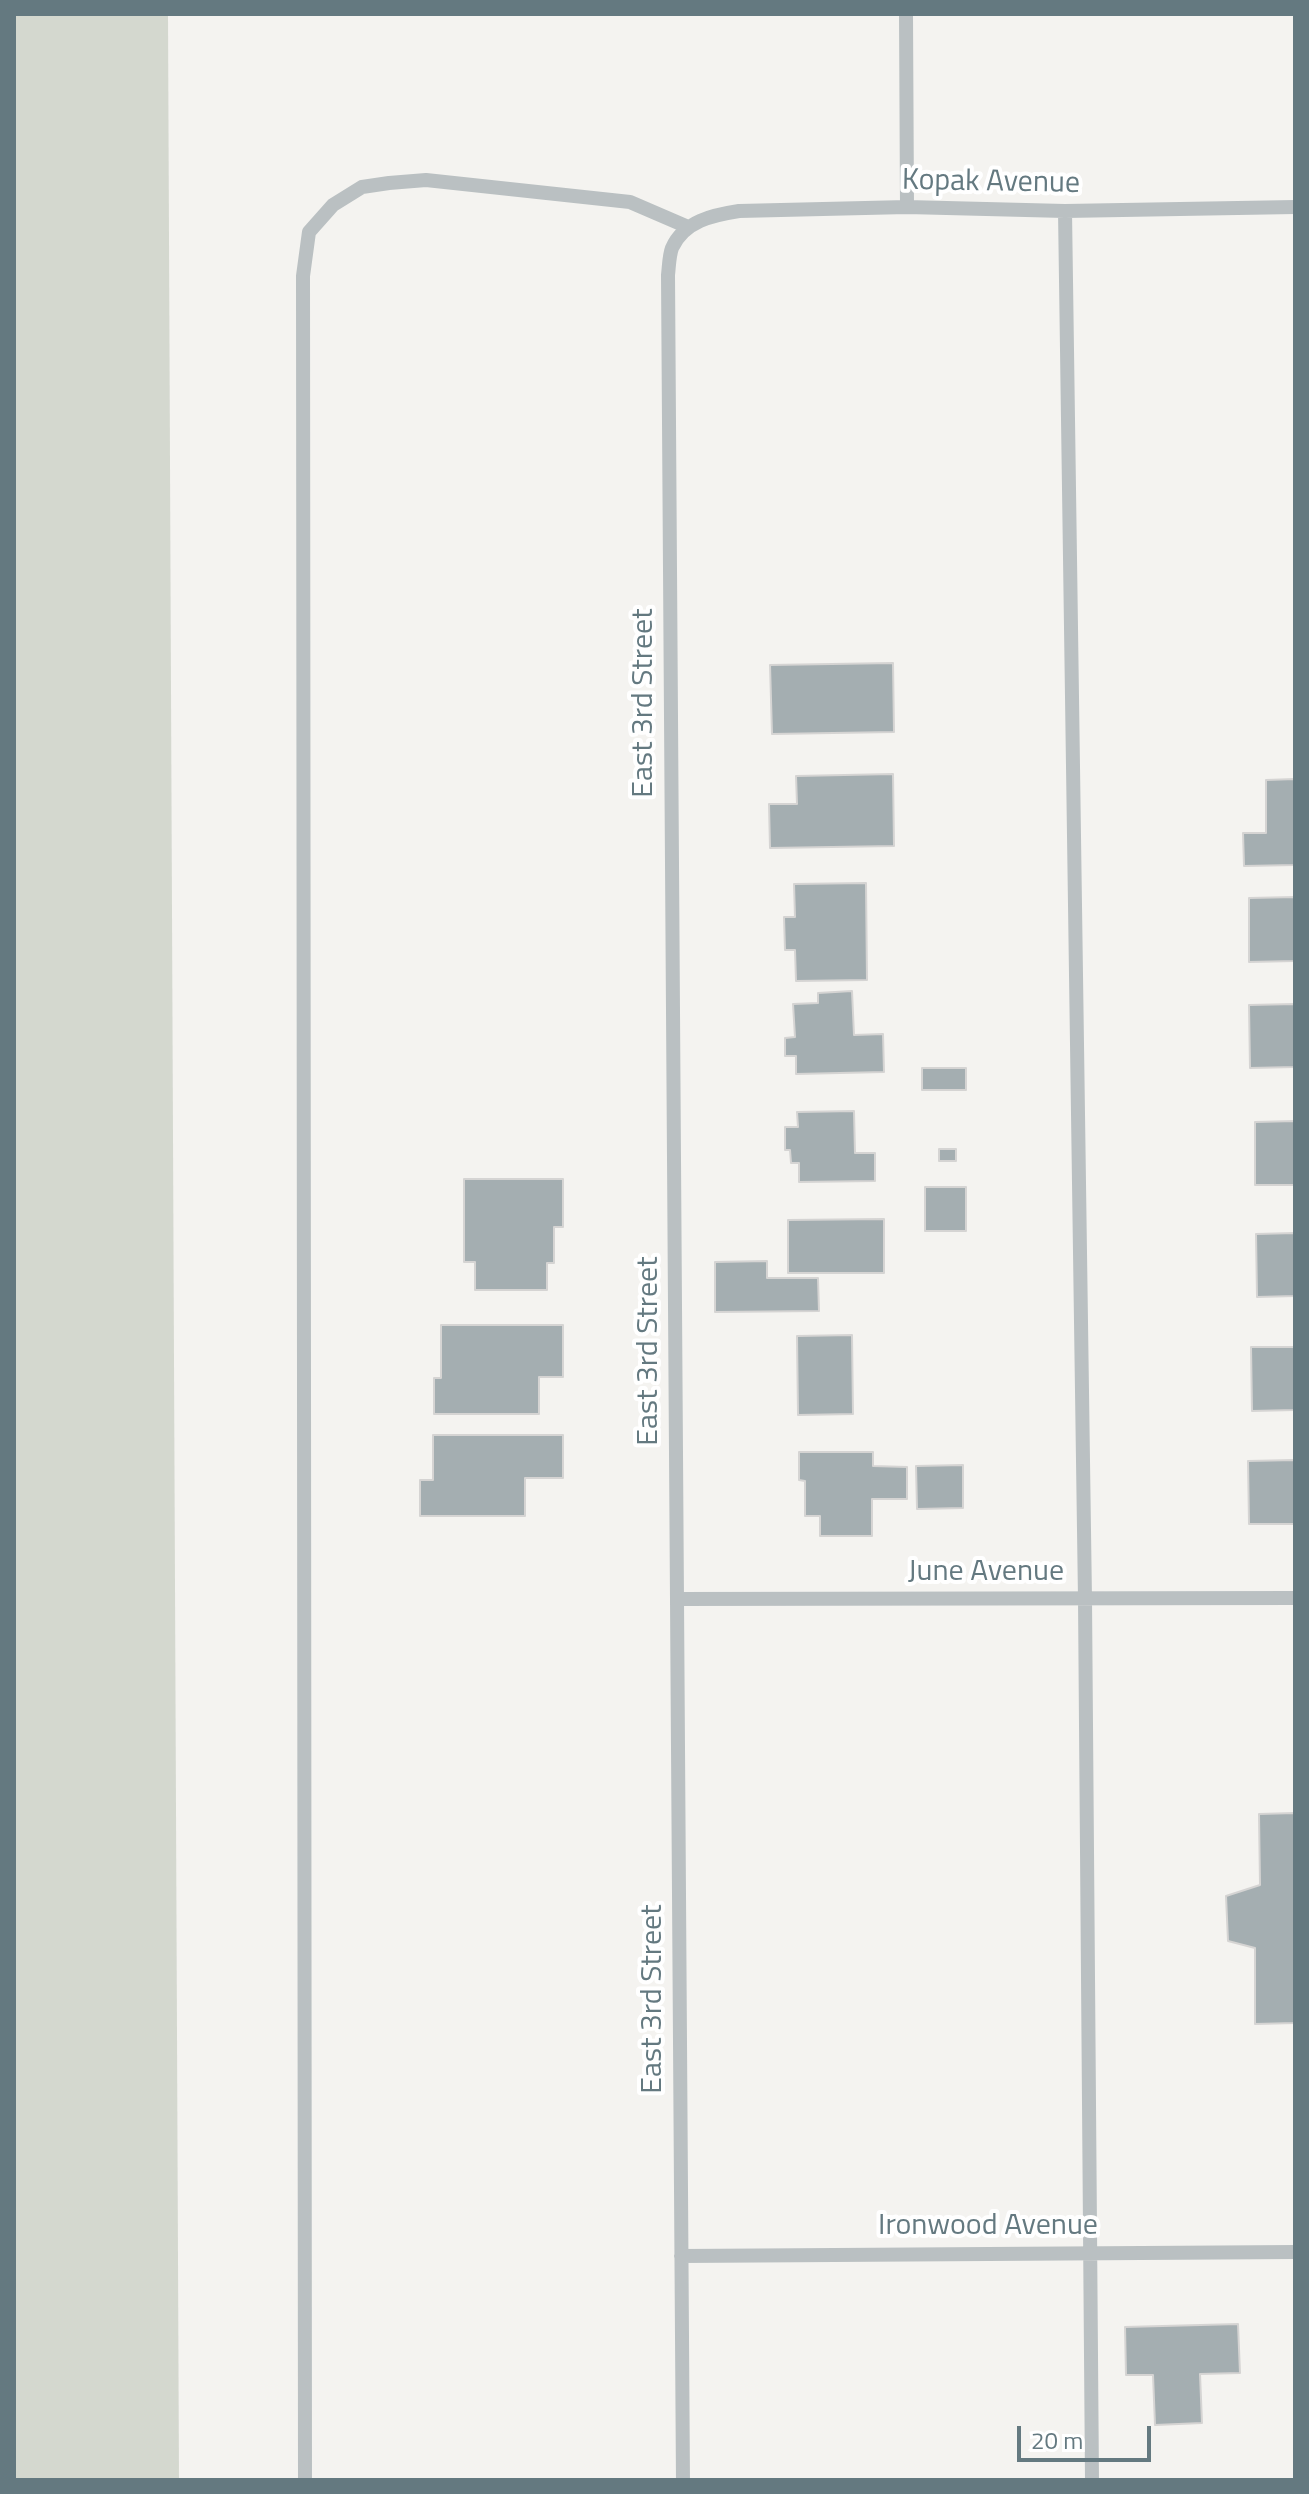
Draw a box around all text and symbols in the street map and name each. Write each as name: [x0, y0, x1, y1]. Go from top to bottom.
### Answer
street label: Kopak Avenue: [902, 163, 1080, 203]
street label: East 3rd Street: [627, 608, 663, 798]
street label: East 3rd Street: [632, 1256, 668, 1446]
street label: June Avenue: [908, 1555, 1064, 1591]
street label: East 3rd Street: [636, 1904, 672, 2094]
street label: Ironwood Avenue: [878, 2209, 1098, 2245]
scale bar: [1021, 2410, 1155, 2460]
text: 20 m: [1031, 2422, 1083, 2458]

